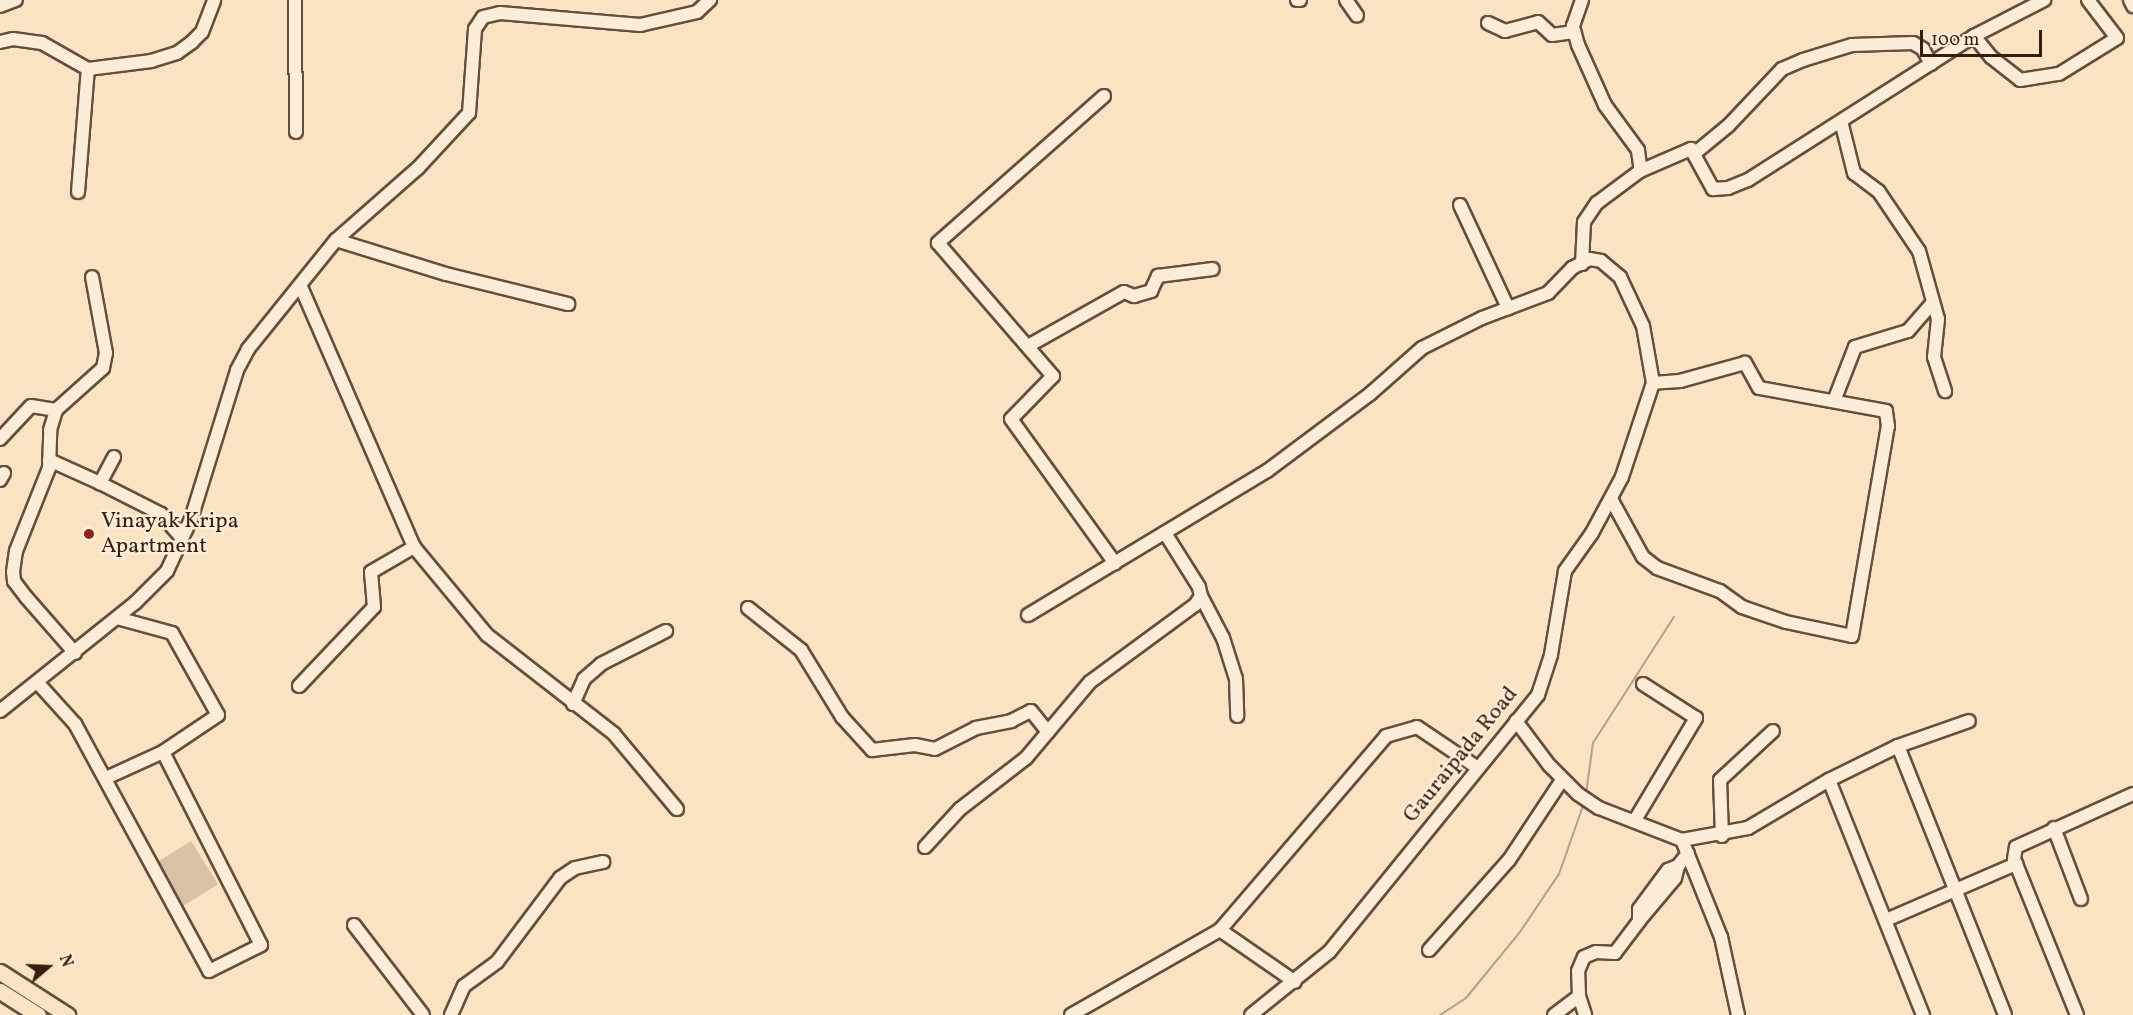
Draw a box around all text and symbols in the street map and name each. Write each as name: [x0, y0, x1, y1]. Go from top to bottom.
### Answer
scale bar: [1923, 18, 2044, 56]
text: 100 m: [1931, 28, 1980, 53]
place label: Vinayak Kripa Apartment: [101, 508, 239, 560]
marker: Vinayak Kripa Apartment: [82, 527, 96, 541]
street label: Gauraipada Road: [1398, 682, 1524, 828]
north arrow: [18, 937, 78, 997]
text: N: [53, 952, 77, 970]

